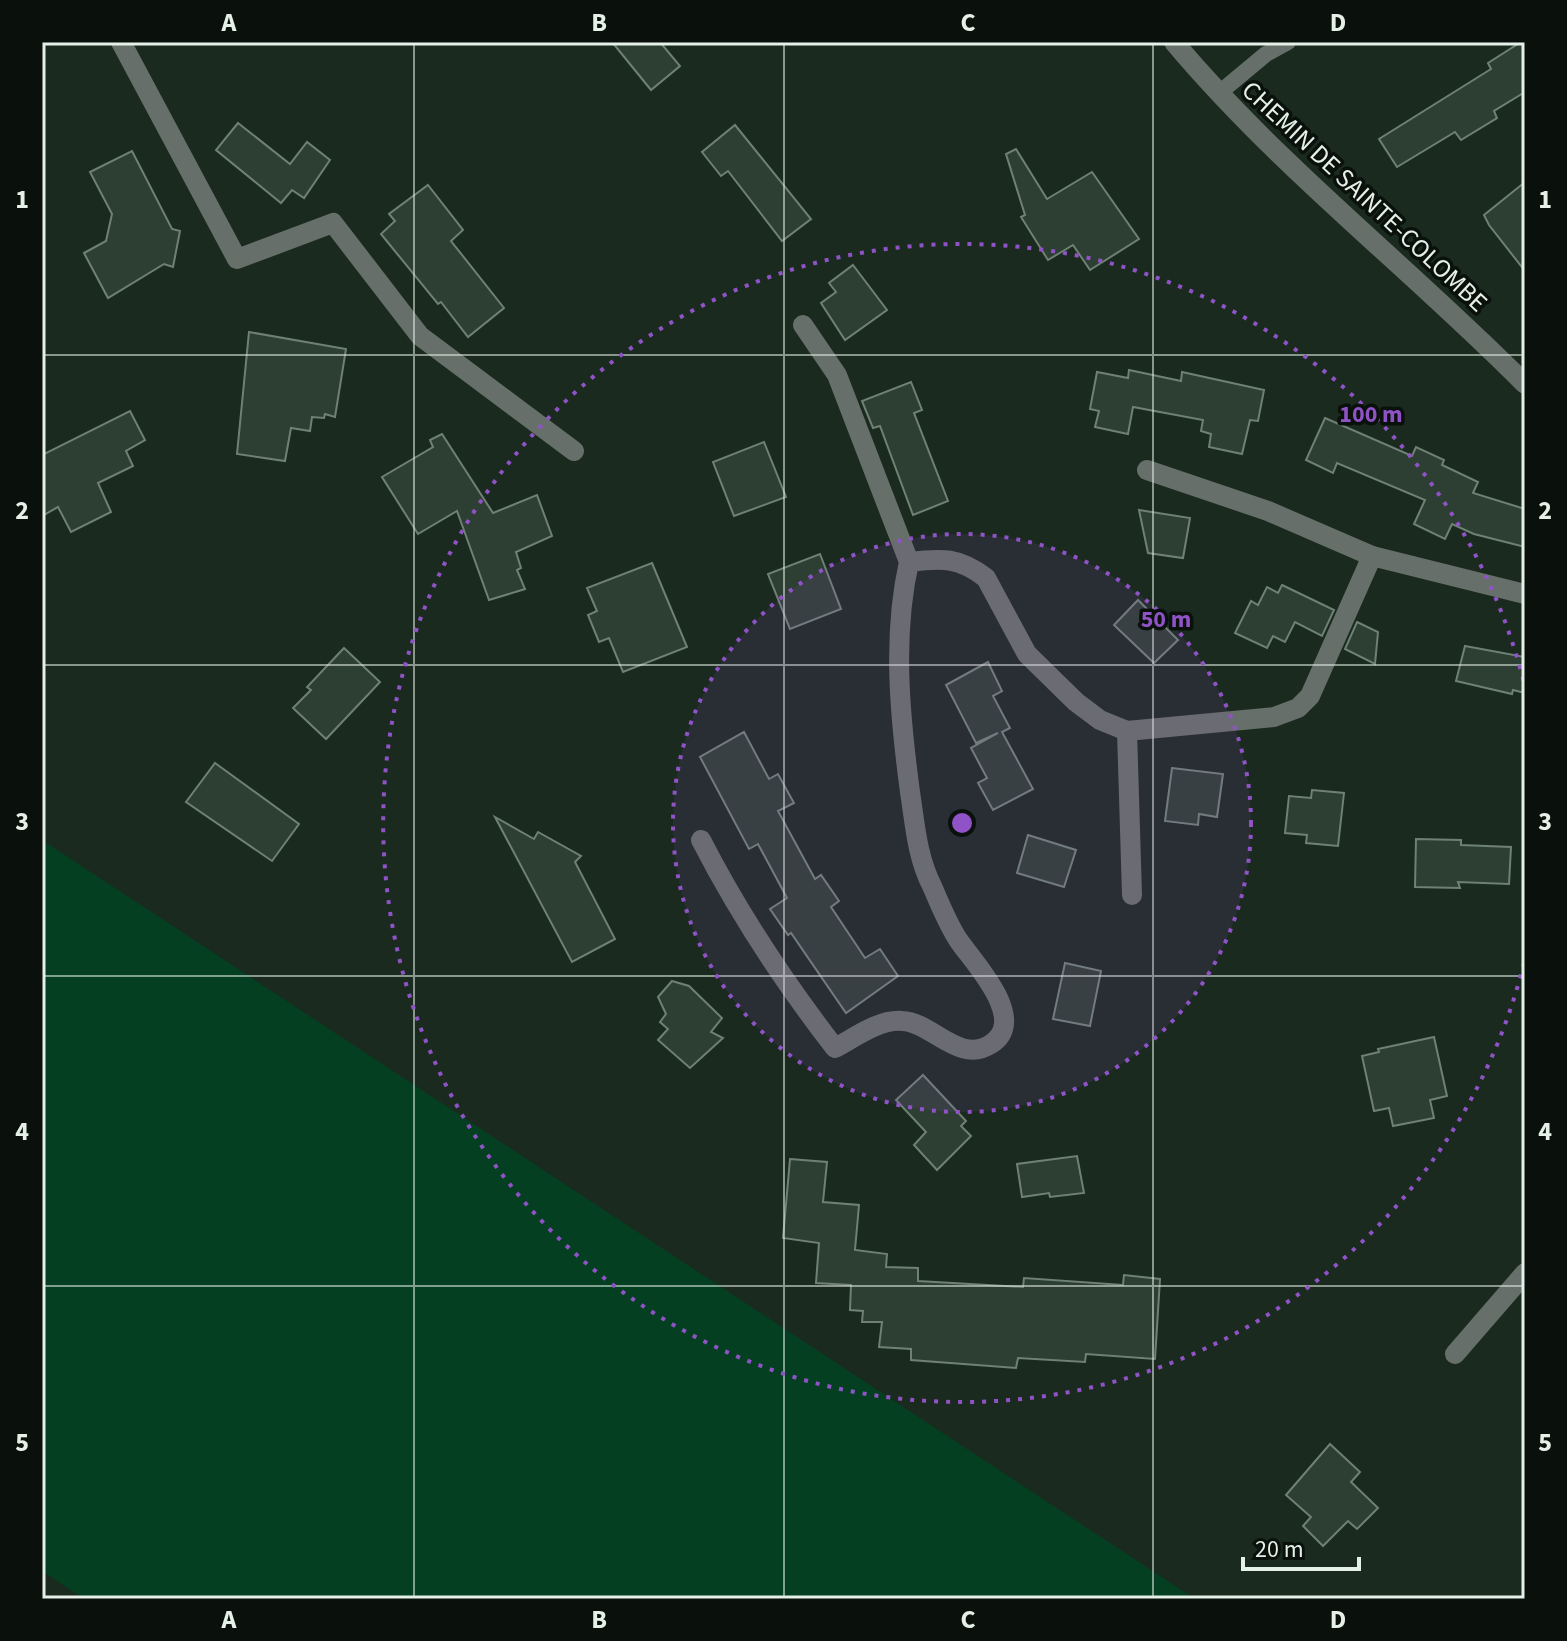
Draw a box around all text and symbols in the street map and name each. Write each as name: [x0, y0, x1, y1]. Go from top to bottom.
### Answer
text: A: [221, 4, 238, 41]
text: B: [591, 4, 607, 41]
text: C: [960, 4, 976, 41]
text: D: [1330, 4, 1346, 41]
street label: CHEMIN DE SAINTE-COLOMBE: [1234, 72, 1496, 320]
text: 1: [15, 181, 29, 218]
text: 1: [1538, 181, 1552, 218]
text: 100 m: [1339, 397, 1403, 432]
text: 2: [15, 492, 29, 529]
text: 2: [1538, 492, 1552, 529]
text: 50 m: [1141, 602, 1191, 637]
text: 3: [15, 803, 29, 840]
text: 3: [1538, 803, 1552, 840]
centre of rings: [948, 809, 976, 837]
text: 4: [15, 1113, 29, 1150]
text: 4: [1538, 1113, 1552, 1150]
text: 5: [15, 1424, 29, 1461]
text: 5: [1538, 1424, 1552, 1461]
scale bar: [1243, 1521, 1359, 1571]
text: 20 m: [1255, 1532, 1304, 1567]
text: A: [221, 1601, 238, 1638]
text: B: [591, 1601, 607, 1638]
text: C: [960, 1601, 976, 1638]
text: D: [1330, 1601, 1346, 1638]

